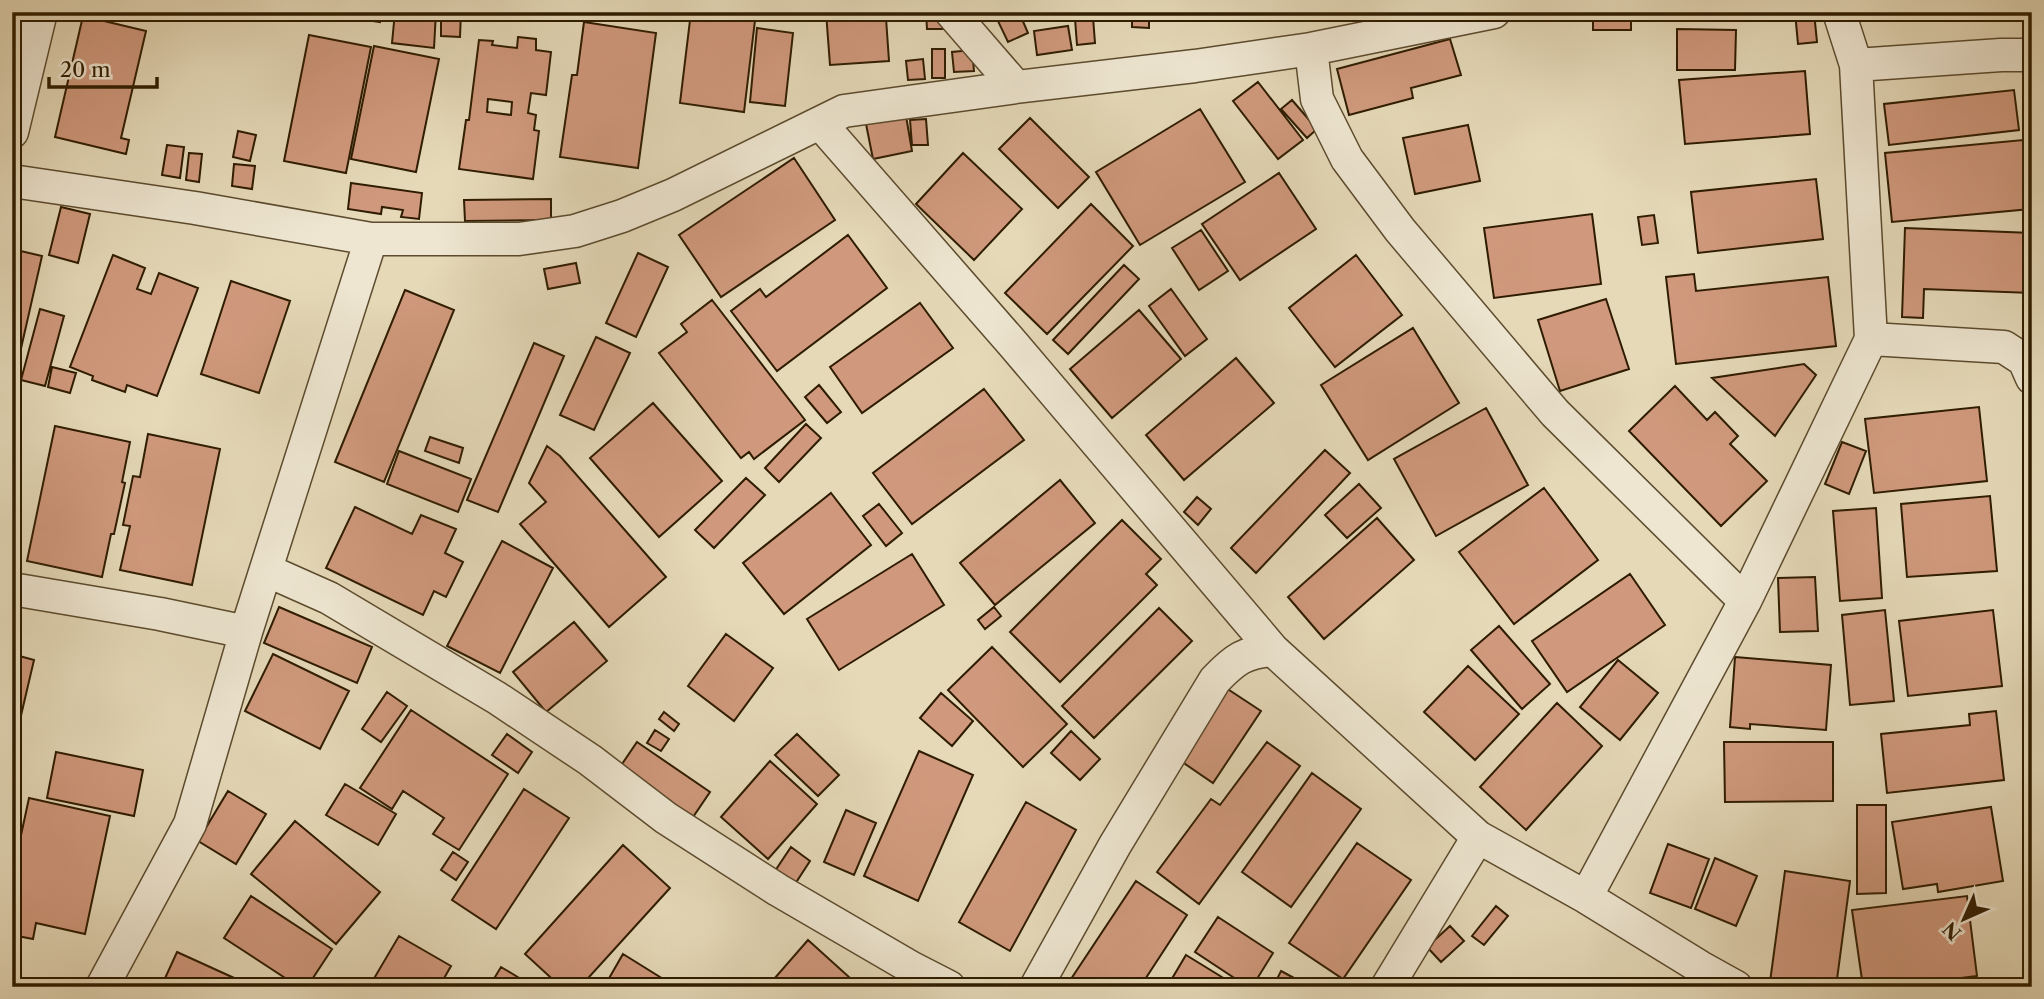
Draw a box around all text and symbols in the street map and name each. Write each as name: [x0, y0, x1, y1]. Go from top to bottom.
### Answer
scale bar: [49, 46, 158, 90]
text: 20 m: [60, 57, 111, 82]
north arrow: [1928, 884, 1998, 954]
text: N: [1938, 917, 1966, 945]

